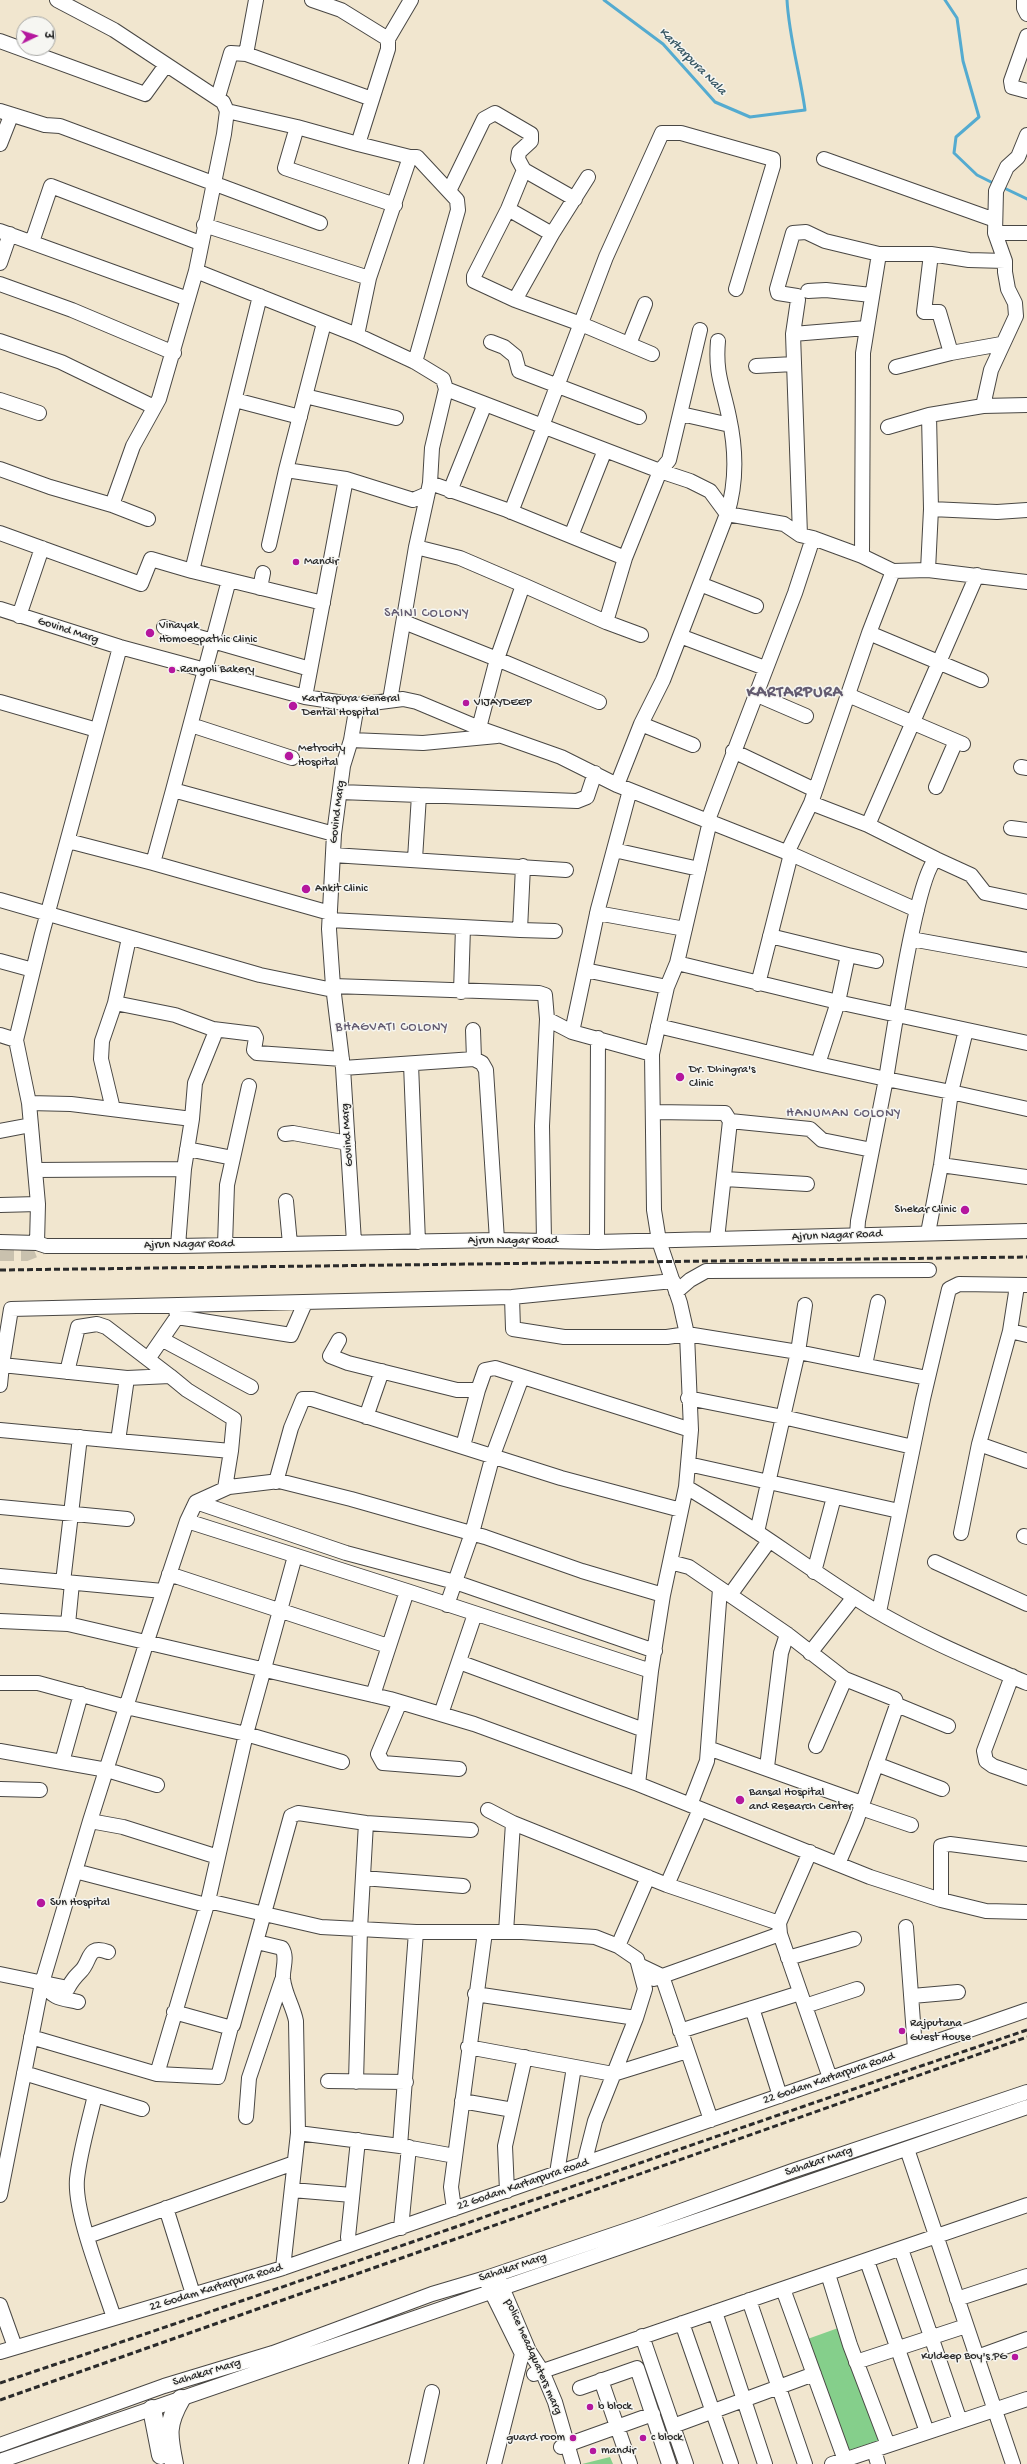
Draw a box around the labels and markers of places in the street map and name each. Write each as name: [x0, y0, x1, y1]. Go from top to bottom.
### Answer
place label: Mandir: [304, 555, 339, 569]
marker: Mandir: [291, 557, 301, 567]
place label: Vinayak Homoeopathic Clinic: [159, 619, 257, 647]
marker: Vinayak Homoeopathic Clinic: [144, 627, 156, 639]
place label: Rangoli Bakery: [180, 663, 254, 677]
marker: Rangoli Bakery: [167, 665, 177, 675]
place label: Kartarpura General Dental Hospital: [302, 692, 400, 720]
place label: VIJAYDEEP: [474, 696, 532, 710]
marker: VIJAYDEEP: [461, 698, 471, 708]
marker: Kartarpura General Dental Hospital: [287, 700, 299, 712]
place label: Metrocity Hospital: [298, 742, 345, 770]
marker: Metrocity Hospital: [283, 750, 295, 762]
place label: Ankit Clinic: [315, 882, 368, 896]
marker: Ankit Clinic: [300, 883, 312, 895]
place label: Dr. Dhingra's Clinic: [689, 1063, 755, 1091]
marker: Dr. Dhingra's Clinic: [674, 1071, 686, 1083]
place label: Shekar Clinic: [895, 1203, 956, 1217]
marker: Shekar Clinic: [959, 1204, 971, 1216]
place label: Bansal Hospital and Research Center: [749, 1786, 852, 1814]
marker: Bansal Hospital and Research Center: [734, 1794, 746, 1806]
place label: Sun Hospital: [50, 1896, 110, 1910]
marker: Sun Hospital: [35, 1897, 47, 1909]
place label: Rajputana Guest House: [910, 2017, 971, 2045]
marker: Rajputana Guest House: [897, 2026, 907, 2036]
place label: Kuldeep Boy's PG: [921, 2350, 1007, 2364]
marker: Kuldeep Boy's PG: [1010, 2352, 1020, 2362]
place label: b block: [598, 2400, 632, 2414]
marker: b block: [585, 2402, 595, 2412]
place label: guard room: [507, 2431, 565, 2445]
place label: c block: [651, 2431, 683, 2445]
marker: guard room: [568, 2433, 578, 2443]
marker: c block: [638, 2433, 648, 2443]
place label: mandir: [601, 2444, 636, 2458]
marker: mandir: [588, 2446, 598, 2456]

